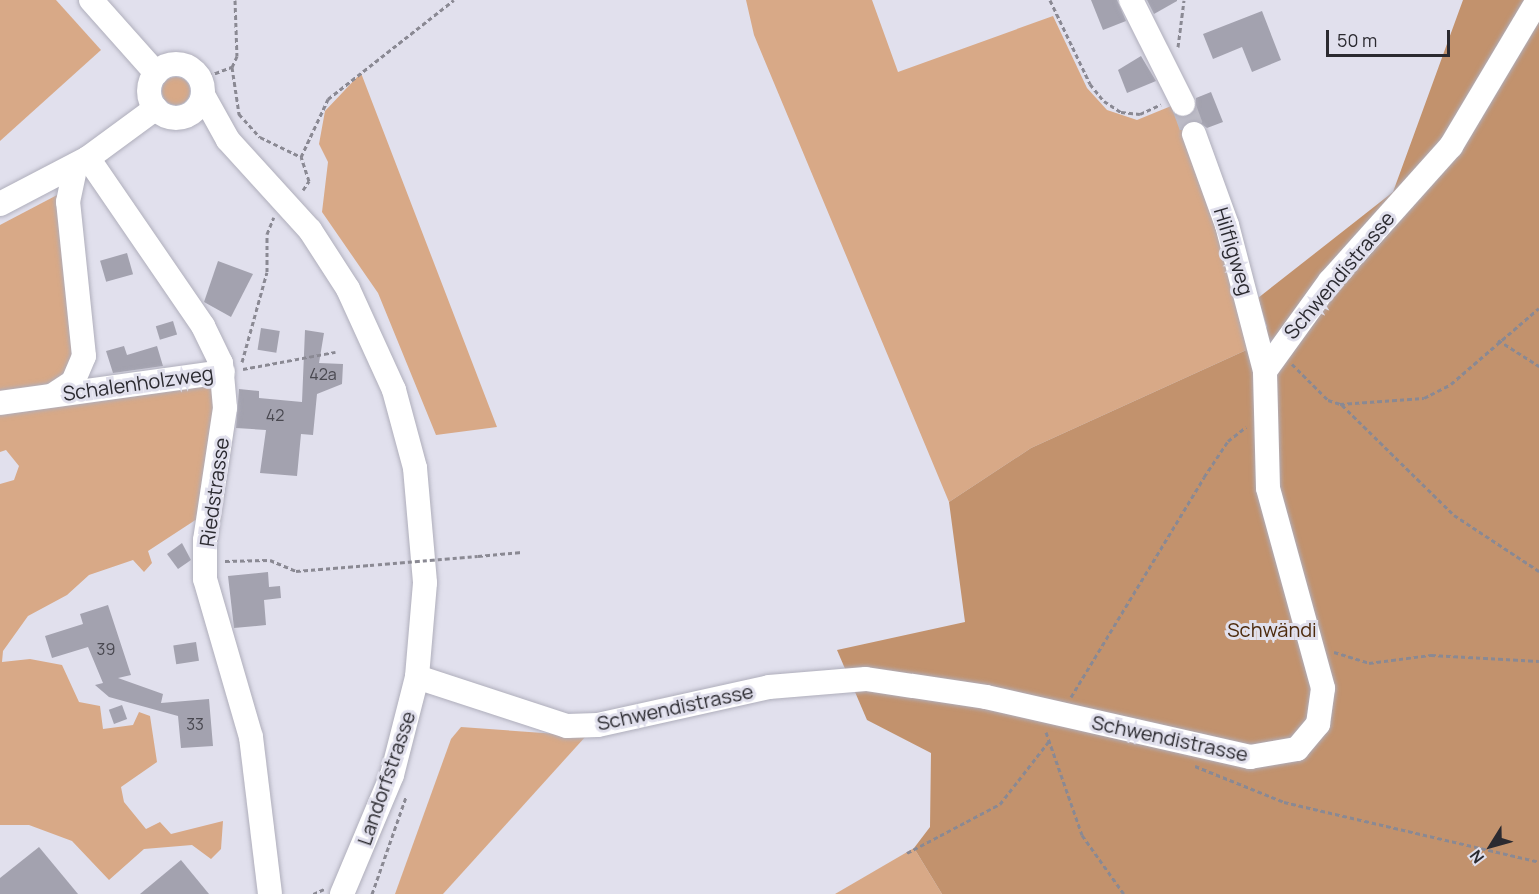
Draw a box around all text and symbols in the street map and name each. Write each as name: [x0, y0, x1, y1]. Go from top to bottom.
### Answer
scale bar: [1329, 18, 1454, 56]
text: 50 m: [1337, 28, 1377, 52]
street label: Hilfligweg: [1209, 204, 1259, 298]
street label: Schwendistrasse: [1279, 206, 1399, 344]
street label: Schalenholzweg: [61, 361, 215, 405]
house number: 42a: [309, 364, 337, 384]
house number: 42: [266, 405, 284, 425]
street label: Riedstrasse: [194, 436, 234, 548]
park label: Schwändi: [1227, 617, 1317, 641]
house number: 39: [97, 639, 115, 659]
street label: Schwendistrasse: [595, 679, 755, 735]
street label: Landorfstrasse: [352, 708, 420, 848]
street label: Schwendistrasse: [1090, 710, 1250, 766]
house number: 33: [186, 714, 204, 734]
north arrow: [1461, 816, 1521, 876]
text: N: [1464, 846, 1489, 868]

